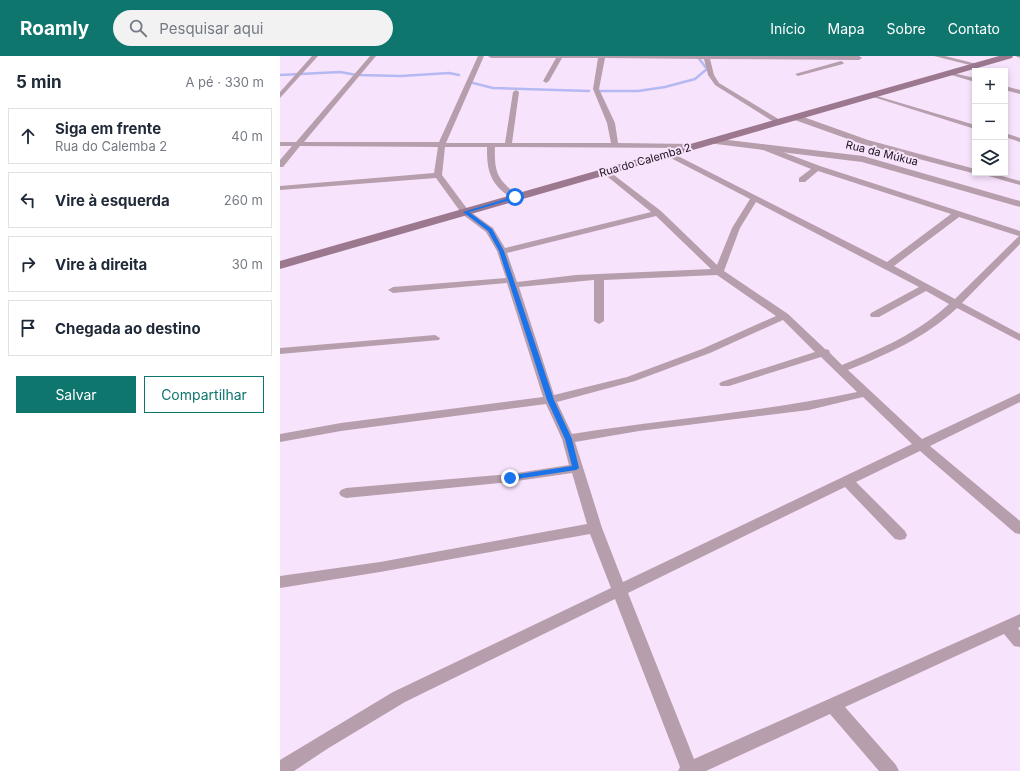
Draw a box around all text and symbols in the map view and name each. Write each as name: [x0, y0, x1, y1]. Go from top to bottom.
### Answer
search box: [113, 10, 393, 46]
text: Roamly: [20, 17, 89, 40]
icon: search: [127, 17, 149, 39]
text: Pesquisar aqui: [159, 19, 263, 38]
text: Início: [770, 20, 806, 37]
text: Mapa: [828, 20, 865, 37]
text: Sobre: [887, 20, 926, 37]
text: Contato: [948, 20, 1000, 37]
map controls: [972, 68, 1008, 176]
button: +: [972, 68, 1008, 104]
text: 5 min: [16, 72, 62, 92]
text: A pé · 330 m: [185, 74, 264, 90]
button: −: [972, 104, 1008, 140]
text: Siga em frente: [55, 119, 161, 138]
icon: ahead: [17, 125, 39, 147]
text: 40 m: [231, 128, 263, 144]
street label: Rua da Múkua: [844, 137, 920, 169]
text: Rua do Calemba 2: [55, 138, 167, 154]
street label: Rua do Calemba 2: [597, 140, 693, 180]
button: layers: [972, 140, 1008, 176]
route start: [506, 188, 524, 206]
icon: left: [17, 189, 39, 211]
text: Vire à esquerda: [55, 191, 170, 210]
text: 260 m: [224, 192, 263, 208]
icon: right: [17, 253, 39, 275]
text: Vire à direita: [55, 255, 147, 274]
text: 30 m: [232, 256, 263, 272]
icon: arrive: [17, 317, 39, 339]
text: Chegada ao destino: [55, 319, 201, 338]
button: Salvar: [16, 376, 136, 413]
button: Compartilhar: [144, 376, 264, 413]
route end: [501, 469, 519, 487]

